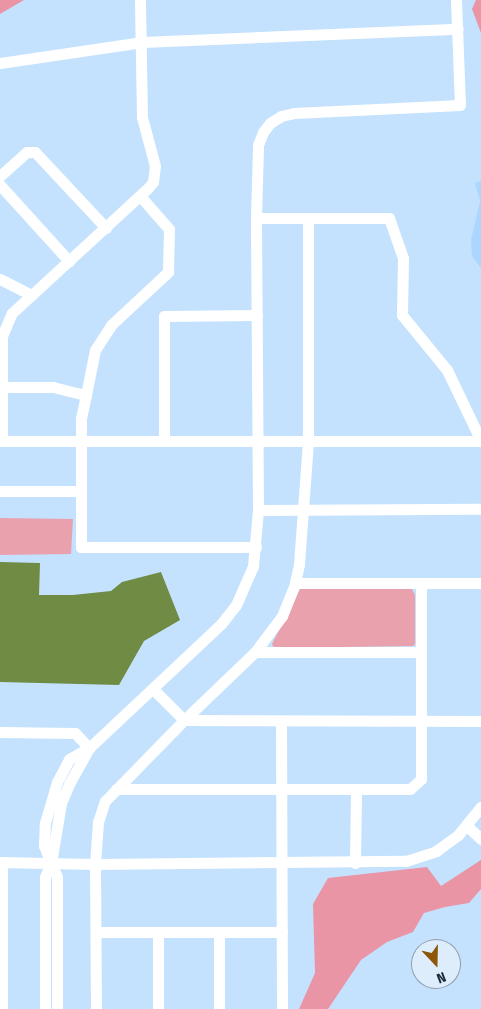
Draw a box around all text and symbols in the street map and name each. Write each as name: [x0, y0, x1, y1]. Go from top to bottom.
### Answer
north arrow: [411, 939, 461, 989]
text: N: [434, 968, 448, 987]

